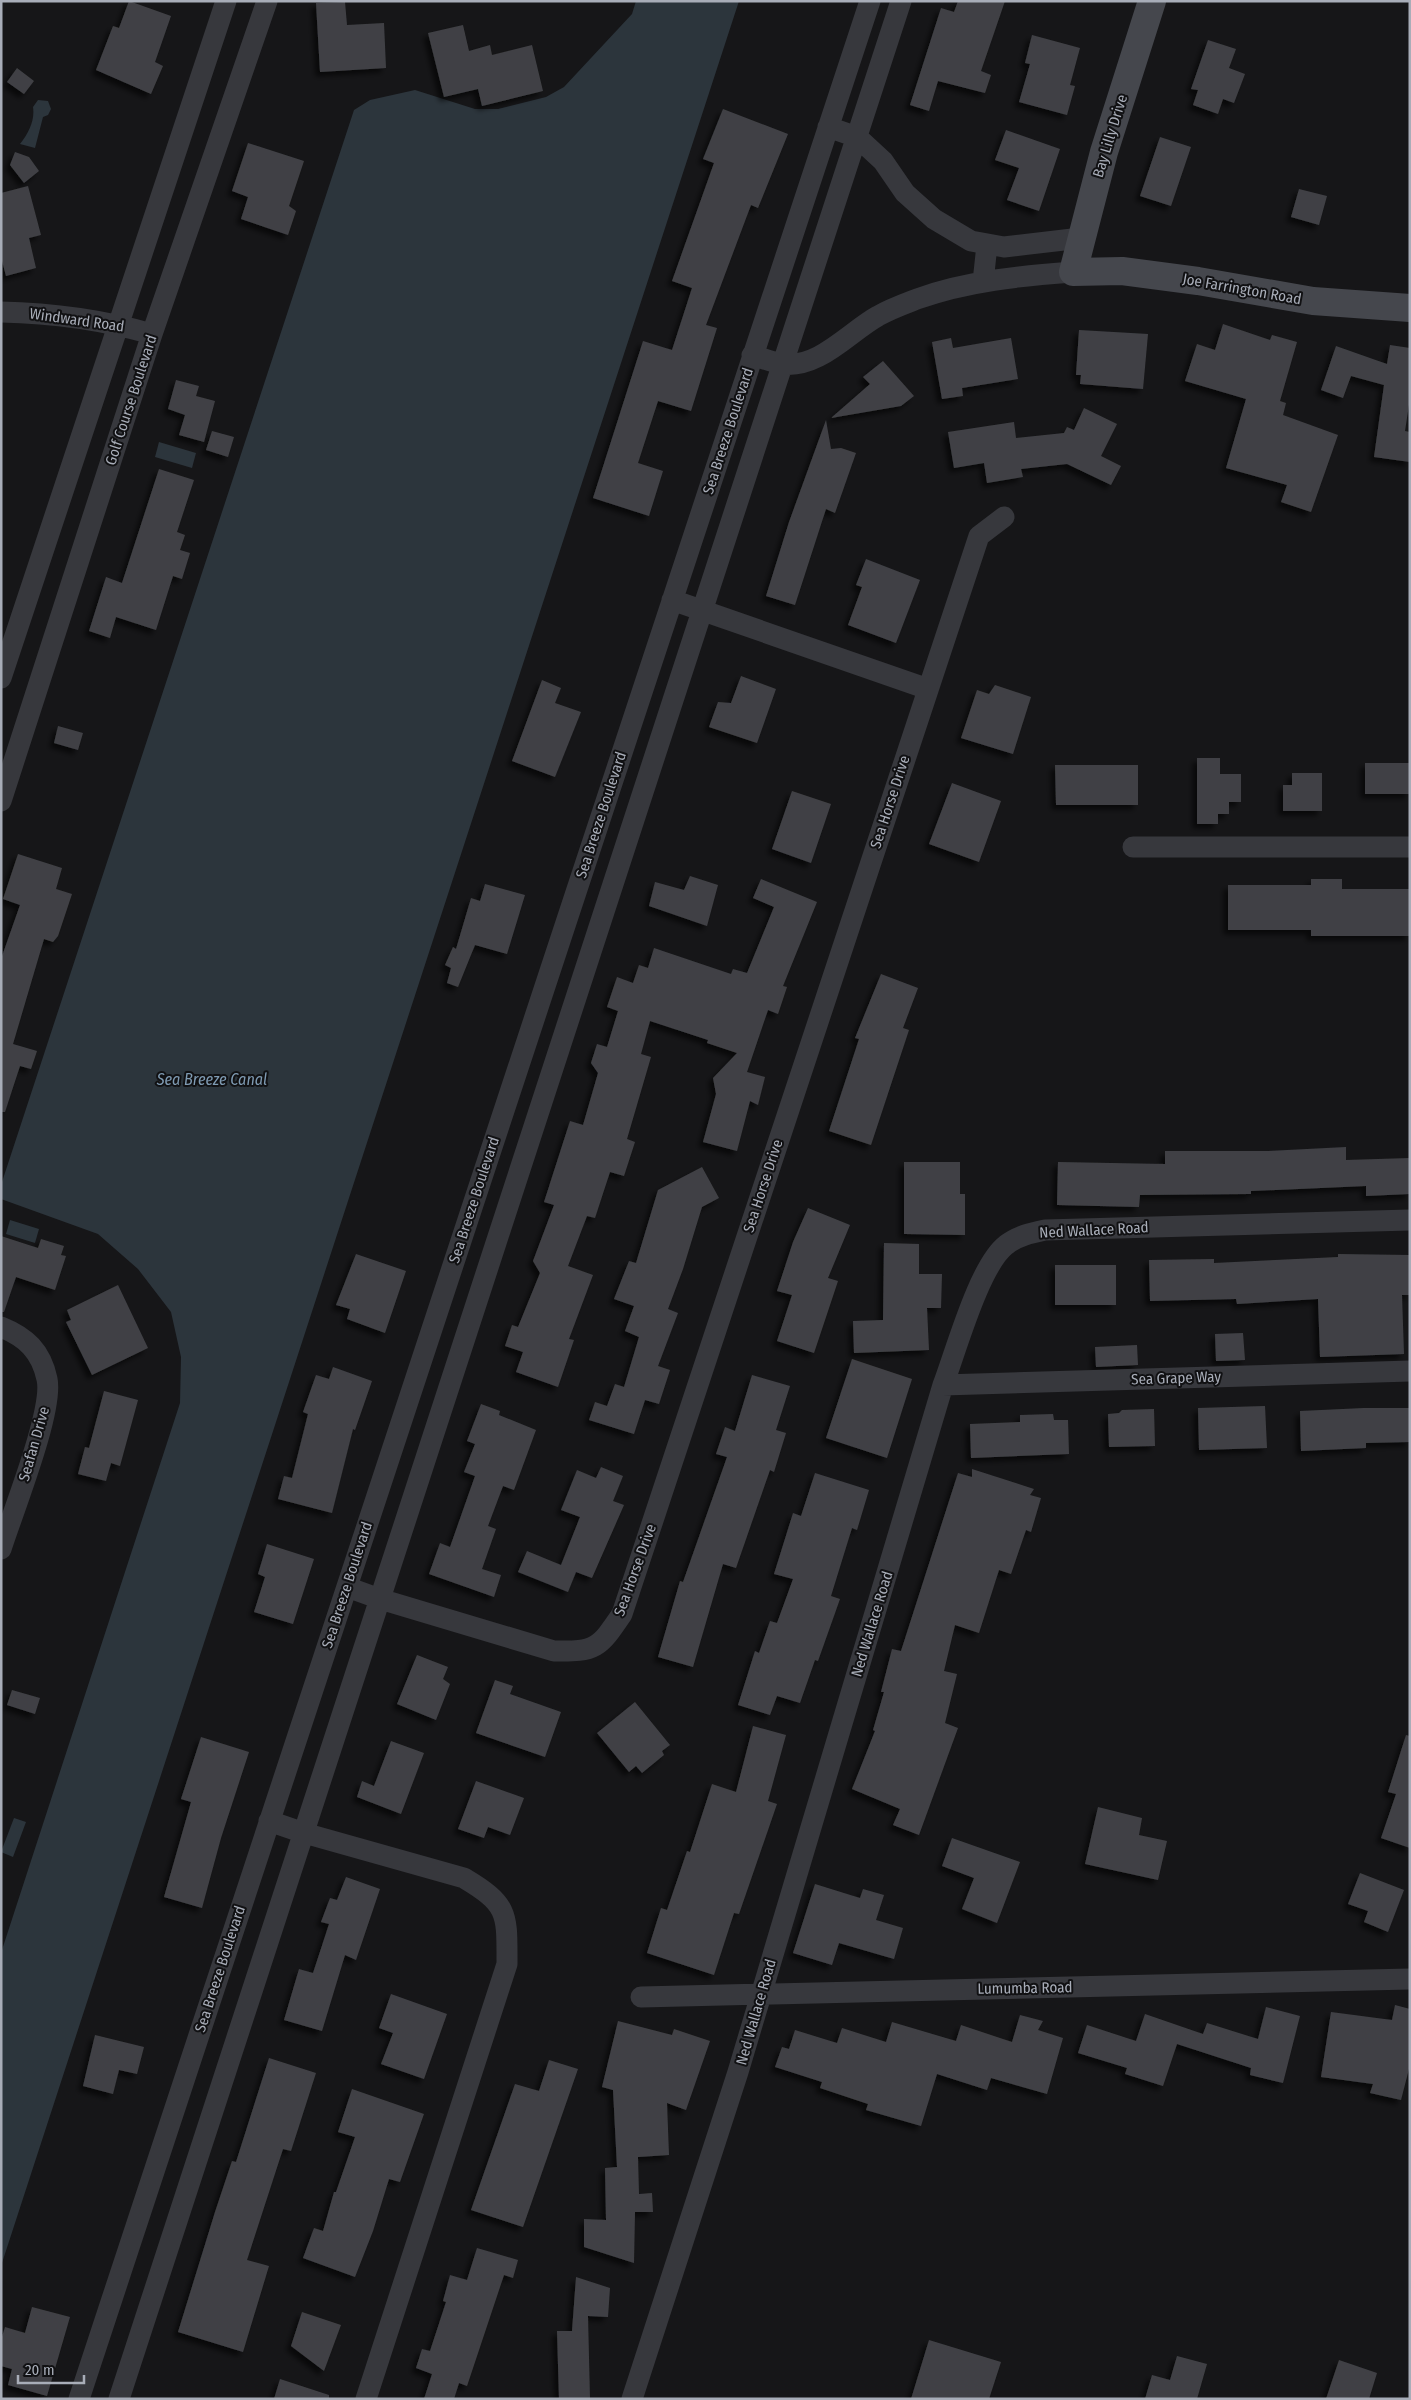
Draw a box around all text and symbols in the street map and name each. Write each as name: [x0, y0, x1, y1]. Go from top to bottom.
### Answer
street label: Bay Lilly Drive: [1089, 92, 1131, 180]
street label: Joe Farrington Road: [1181, 270, 1303, 308]
street label: Windward Road: [29, 304, 125, 336]
street label: Golf Course Boulevard: [101, 333, 161, 467]
street label: Sea Breeze Boulevard: [699, 365, 757, 497]
street label: Sea Breeze Boulevard: [572, 749, 630, 881]
street label: Sea Horse Drive: [866, 753, 914, 851]
water label: Sea Breeze Canal: [156, 1070, 267, 1089]
street label: Sea Breeze Boulevard: [445, 1134, 503, 1266]
street label: Sea Horse Drive: [739, 1137, 787, 1235]
street label: Ned Wallace Road: [1039, 1218, 1149, 1242]
street label: Sea Grape Way: [1131, 1367, 1222, 1389]
street label: Seafan Drive: [15, 1405, 53, 1483]
street label: Sea Breeze Boulevard: [318, 1519, 376, 1651]
street label: Sea Horse Drive: [610, 1521, 660, 1619]
street label: Ned Wallace Road: [847, 1569, 897, 1679]
street label: Sea Breeze Boulevard: [191, 1903, 249, 2035]
street label: Ned Wallace Road: [732, 1957, 780, 2067]
street label: Lumumba Road: [977, 1978, 1073, 1998]
scale bar: [18, 2352, 84, 2384]
text: 20 m: [25, 2361, 55, 2379]

